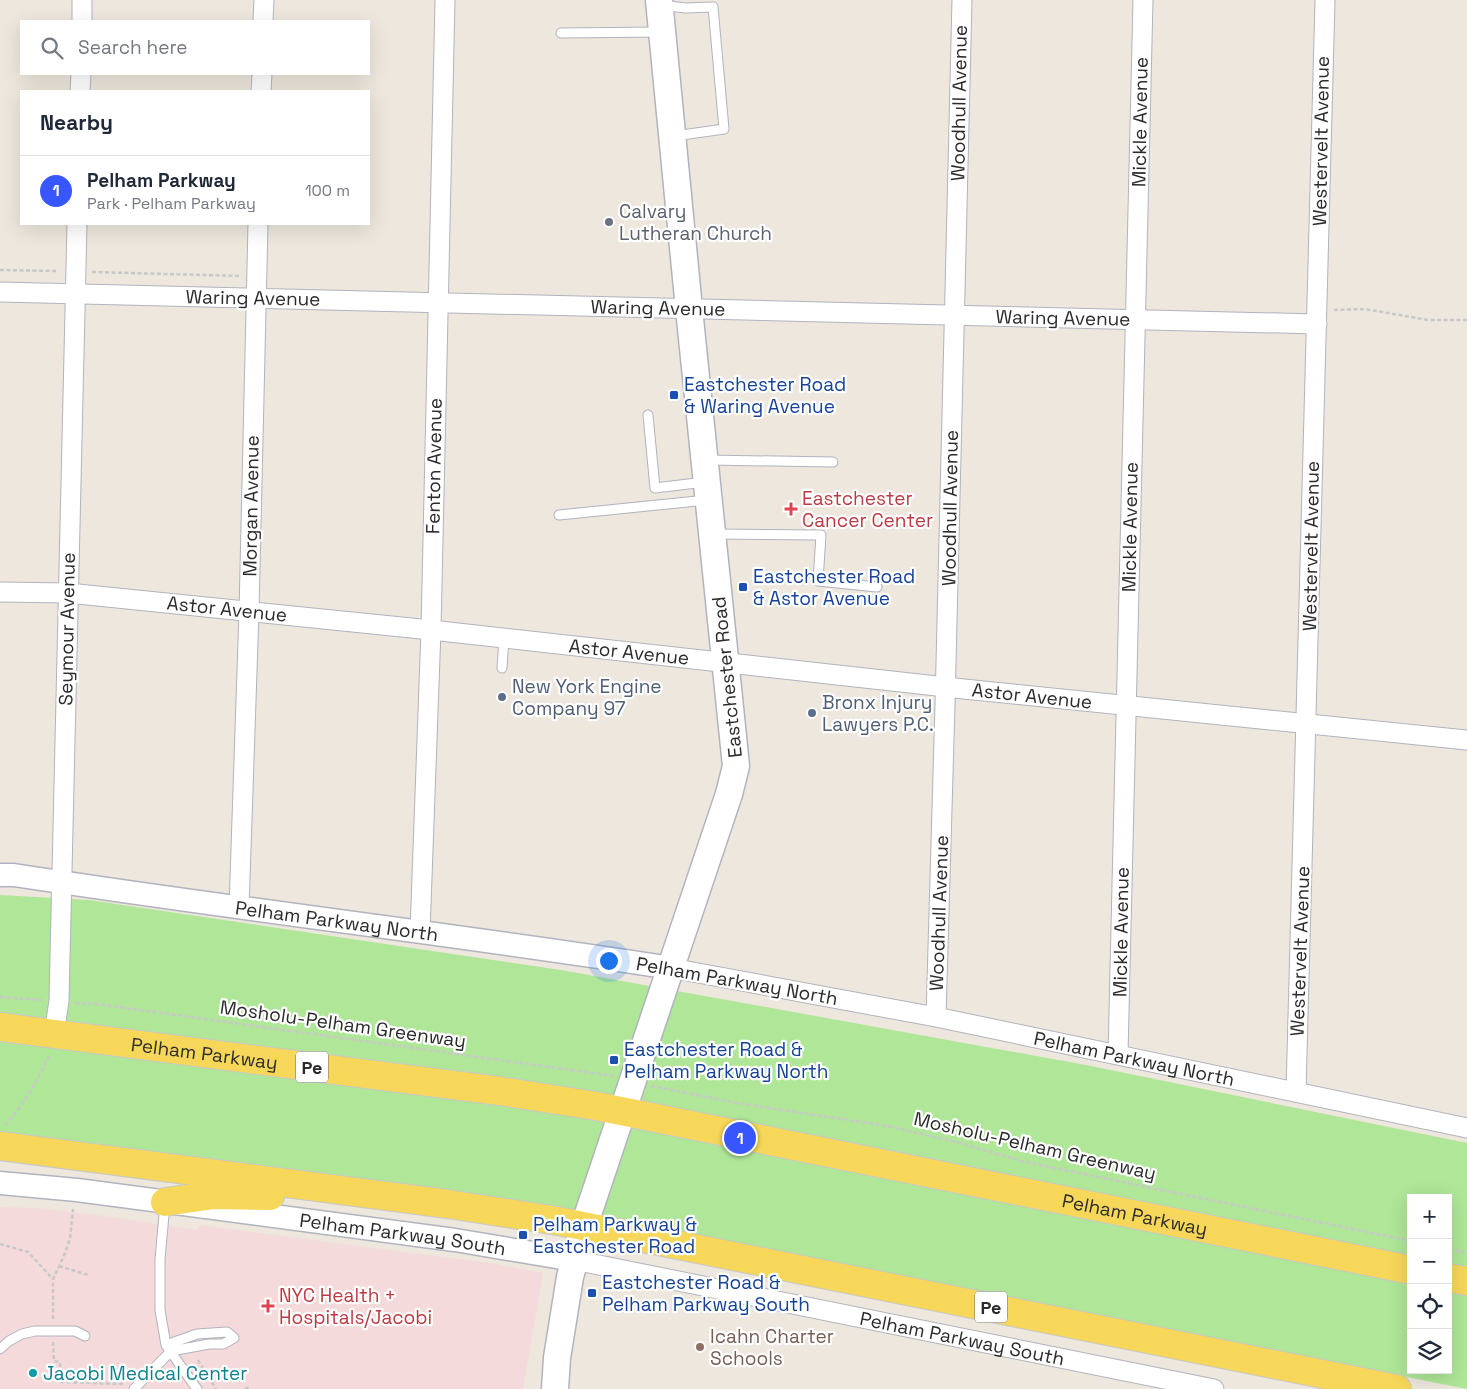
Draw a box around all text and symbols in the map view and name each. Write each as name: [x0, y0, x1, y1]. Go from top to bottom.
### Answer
search box: [20, 20, 370, 75]
street label: Woodhull Avenue: [945, 25, 973, 181]
icon: search: [38, 34, 66, 62]
text: Search here: [78, 35, 188, 60]
street label: Westervelt Avenue: [1307, 56, 1335, 226]
street label: Mickle Avenue: [1126, 57, 1154, 187]
text: Nearby: [40, 109, 113, 136]
text: Pelham Parkway: [87, 168, 236, 193]
text: 1: [52, 180, 60, 201]
text: 100 m: [305, 180, 350, 201]
text: Park · Pelham Parkway: [87, 193, 256, 214]
place label: Calvary Lutheran Church: [619, 199, 772, 246]
marker: Calvary Lutheran Church: [603, 216, 615, 228]
street label: Waring Avenue: [185, 284, 321, 312]
street label: Waring Avenue: [590, 294, 726, 322]
street label: Waring Avenue: [995, 304, 1131, 332]
place label: Eastchester Road & Waring Avenue: [684, 372, 846, 419]
marker: Eastchester Road & Waring Avenue: [668, 389, 680, 401]
street label: Fenton Avenue: [420, 398, 448, 534]
street label: Woodhull Avenue: [936, 430, 964, 586]
street label: Morgan Avenue: [237, 435, 265, 577]
street label: Westervelt Avenue: [1297, 461, 1325, 631]
street label: Mickle Avenue: [1116, 462, 1144, 592]
place label: Eastchester Cancer Center: [802, 486, 933, 533]
marker: Eastchester Cancer Center: [784, 502, 798, 516]
street label: Seymour Avenue: [53, 552, 81, 706]
place label: Eastchester Road & Astor Avenue: [753, 564, 915, 611]
marker: Eastchester Road & Astor Avenue: [737, 581, 749, 593]
street label: Astor Avenue: [166, 590, 288, 628]
street label: Eastchester Road: [706, 595, 748, 759]
street label: Astor Avenue: [568, 633, 690, 671]
place label: New York Engine Company 97: [512, 674, 662, 721]
street label: Astor Avenue: [971, 677, 1093, 715]
place label: Bronx Injury Lawyers P.C.: [822, 690, 934, 737]
marker: New York Engine Company 97: [496, 691, 508, 703]
marker: Bronx Injury Lawyers P.C.: [806, 707, 818, 719]
street label: Woodhull Avenue: [924, 834, 954, 992]
street label: Westervelt Avenue: [1285, 865, 1315, 1037]
street label: Mickle Avenue: [1107, 867, 1135, 997]
street label: Pelham Parkway North: [234, 895, 440, 947]
your location: [596, 948, 622, 974]
street label: Pelham Parkway North: [634, 951, 840, 1011]
street label: Mosholu-Pelham Greenway: [218, 994, 468, 1054]
street label: Pelham Parkway North: [1032, 1025, 1237, 1092]
street label: Pelham Parkway: [129, 1031, 279, 1075]
place label: Eastchester Road & Pelham Parkway North: [624, 1037, 828, 1084]
road number: Pe: [296, 1052, 328, 1082]
marker: Eastchester Road & Pelham Parkway North: [608, 1054, 620, 1066]
street label: Mosholu-Pelham Greenway: [911, 1106, 1159, 1186]
pin: 1: [724, 1119, 756, 1157]
street label: Pelham Parkway: [1060, 1188, 1210, 1241]
map controls: [1407, 1194, 1452, 1374]
button: +: [1407, 1194, 1452, 1239]
street label: Pelham Parkway South: [298, 1207, 508, 1261]
place label: Pelham Parkway & Eastchester Road: [533, 1212, 697, 1259]
marker: Pelham Parkway & Eastchester Road: [517, 1229, 529, 1241]
button: −: [1407, 1239, 1452, 1284]
place label: Eastchester Road & Pelham Parkway South: [602, 1270, 810, 1317]
place label: NYC Health + Hospitals/Jacobi: [279, 1283, 432, 1330]
button: locate: [1407, 1284, 1452, 1329]
marker: Eastchester Road & Pelham Parkway South: [586, 1287, 598, 1299]
road number: Pe: [975, 1291, 1007, 1322]
marker: NYC Health + Hospitals/Jacobi: [261, 1299, 275, 1313]
street label: Pelham Parkway South: [858, 1305, 1067, 1371]
place label: Icahn Charter Schools: [710, 1324, 834, 1371]
button: layers: [1407, 1329, 1452, 1374]
marker: Icahn Charter Schools: [694, 1341, 706, 1353]
place label: Jacobi Medical Center: [43, 1361, 247, 1386]
marker: Jacobi Medical Center: [27, 1367, 39, 1379]

